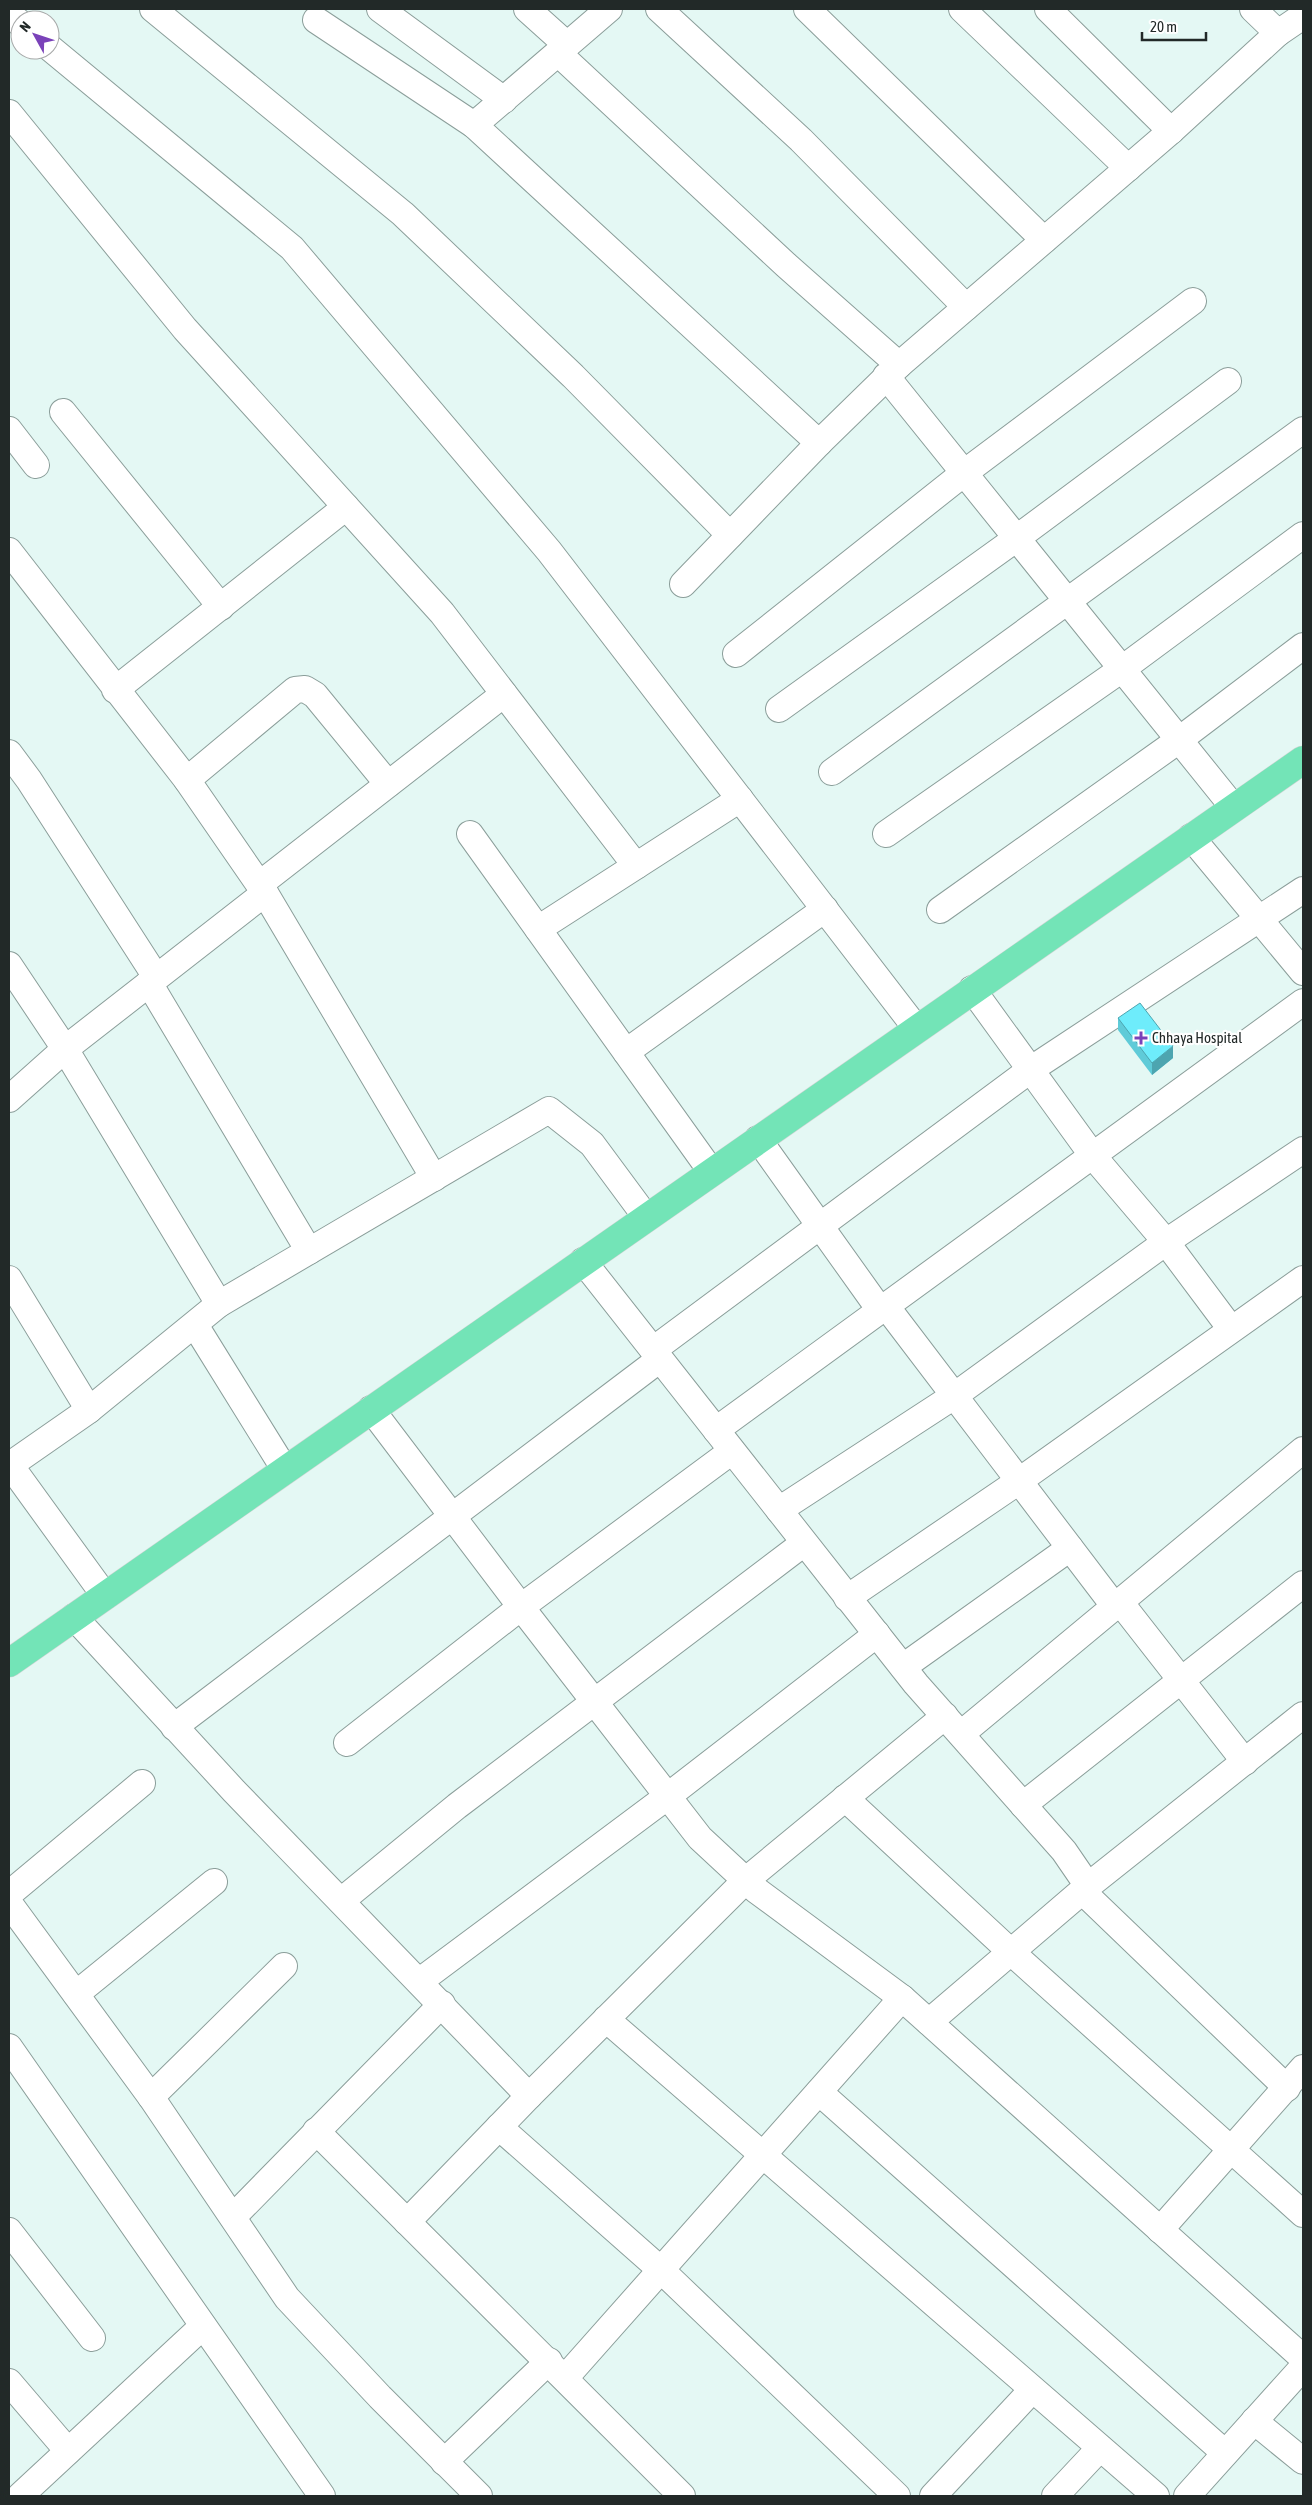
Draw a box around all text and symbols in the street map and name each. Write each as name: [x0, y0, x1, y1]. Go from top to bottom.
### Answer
north arrow: [10, 10, 60, 60]
scale bar: [1142, 10, 1206, 42]
text: N: [16, 18, 34, 35]
text: 20 m: [1150, 18, 1177, 35]
place label: Chhaya Hospital: [1152, 1029, 1242, 1046]
marker: Chhaya Hospital: [1134, 1031, 1148, 1045]

